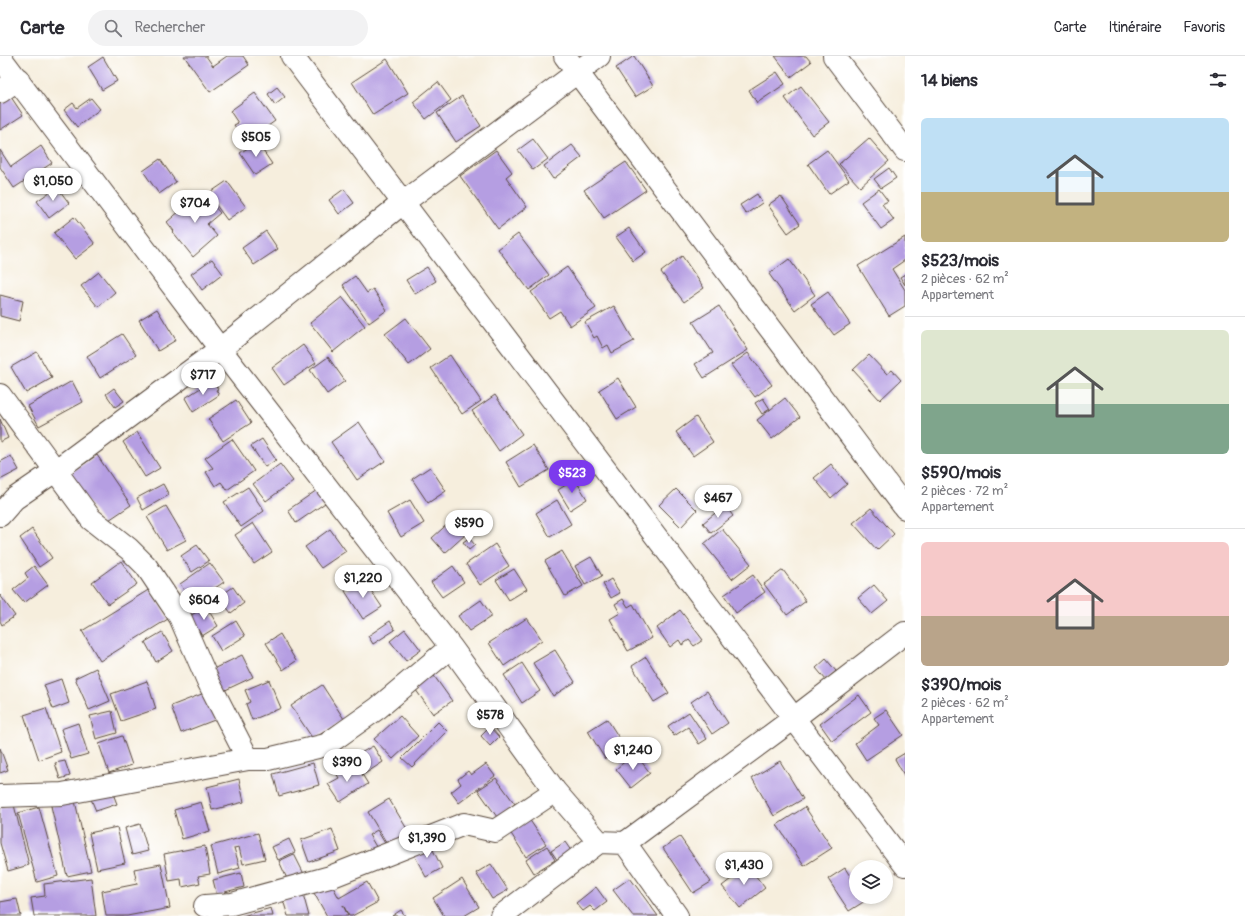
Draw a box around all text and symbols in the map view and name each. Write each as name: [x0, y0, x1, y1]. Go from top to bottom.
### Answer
search box: [88, 10, 368, 46]
text: Carte: [20, 16, 64, 40]
icon: search: [102, 17, 124, 39]
text: Rechercher: [134, 18, 205, 37]
text: Carte: [1054, 19, 1086, 36]
text: Itinéraire: [1108, 19, 1161, 36]
text: Favoris: [1183, 19, 1225, 36]
icon: filters: [1207, 69, 1229, 91]
text: 14 biens: [921, 70, 978, 91]
pin: $505: [232, 124, 280, 158]
text: $505: [241, 129, 271, 145]
icon: home: [1039, 144, 1111, 216]
pin: $1,050: [20, 168, 86, 202]
text: $1,050: [33, 173, 73, 189]
pin: $704: [171, 190, 219, 224]
text: $704: [180, 195, 210, 211]
text: $523/mois: [921, 250, 999, 271]
text: 2 pièces · 62 m²: [921, 271, 1009, 287]
text: Appartement: [921, 287, 994, 303]
icon: home: [1039, 356, 1111, 428]
pin: $717: [179, 362, 227, 396]
text: $717: [190, 367, 216, 383]
pin: $523: [548, 460, 596, 494]
text: $590/mois: [921, 462, 1001, 483]
text: $523: [558, 465, 586, 481]
text: 2 pièces · 72 m²: [921, 483, 1008, 499]
pin: $467: [694, 485, 742, 519]
text: $467: [704, 490, 732, 506]
text: Appartement: [921, 499, 994, 515]
pin: $590: [445, 510, 493, 544]
text: $590: [454, 515, 484, 531]
pin: $1,220: [330, 565, 396, 599]
icon: home: [1039, 568, 1111, 640]
text: $1,220: [344, 570, 382, 586]
pin: $604: [180, 587, 228, 621]
text: $604: [188, 592, 220, 608]
text: $390/mois: [921, 674, 1001, 695]
text: 2 pièces · 62 m²: [921, 695, 1009, 711]
pin: $578: [466, 702, 514, 736]
text: $578: [476, 707, 504, 723]
text: Appartement: [921, 711, 994, 727]
pin: $1,240: [600, 737, 666, 771]
text: $1,240: [613, 742, 653, 758]
pin: $390: [323, 749, 371, 783]
text: $390: [332, 754, 362, 770]
pin: $1,390: [394, 825, 460, 859]
text: $1,390: [408, 830, 446, 846]
pin: $1,430: [711, 852, 777, 886]
text: $1,430: [724, 857, 764, 873]
map controls: [849, 860, 893, 904]
button: layers: [849, 860, 893, 904]

